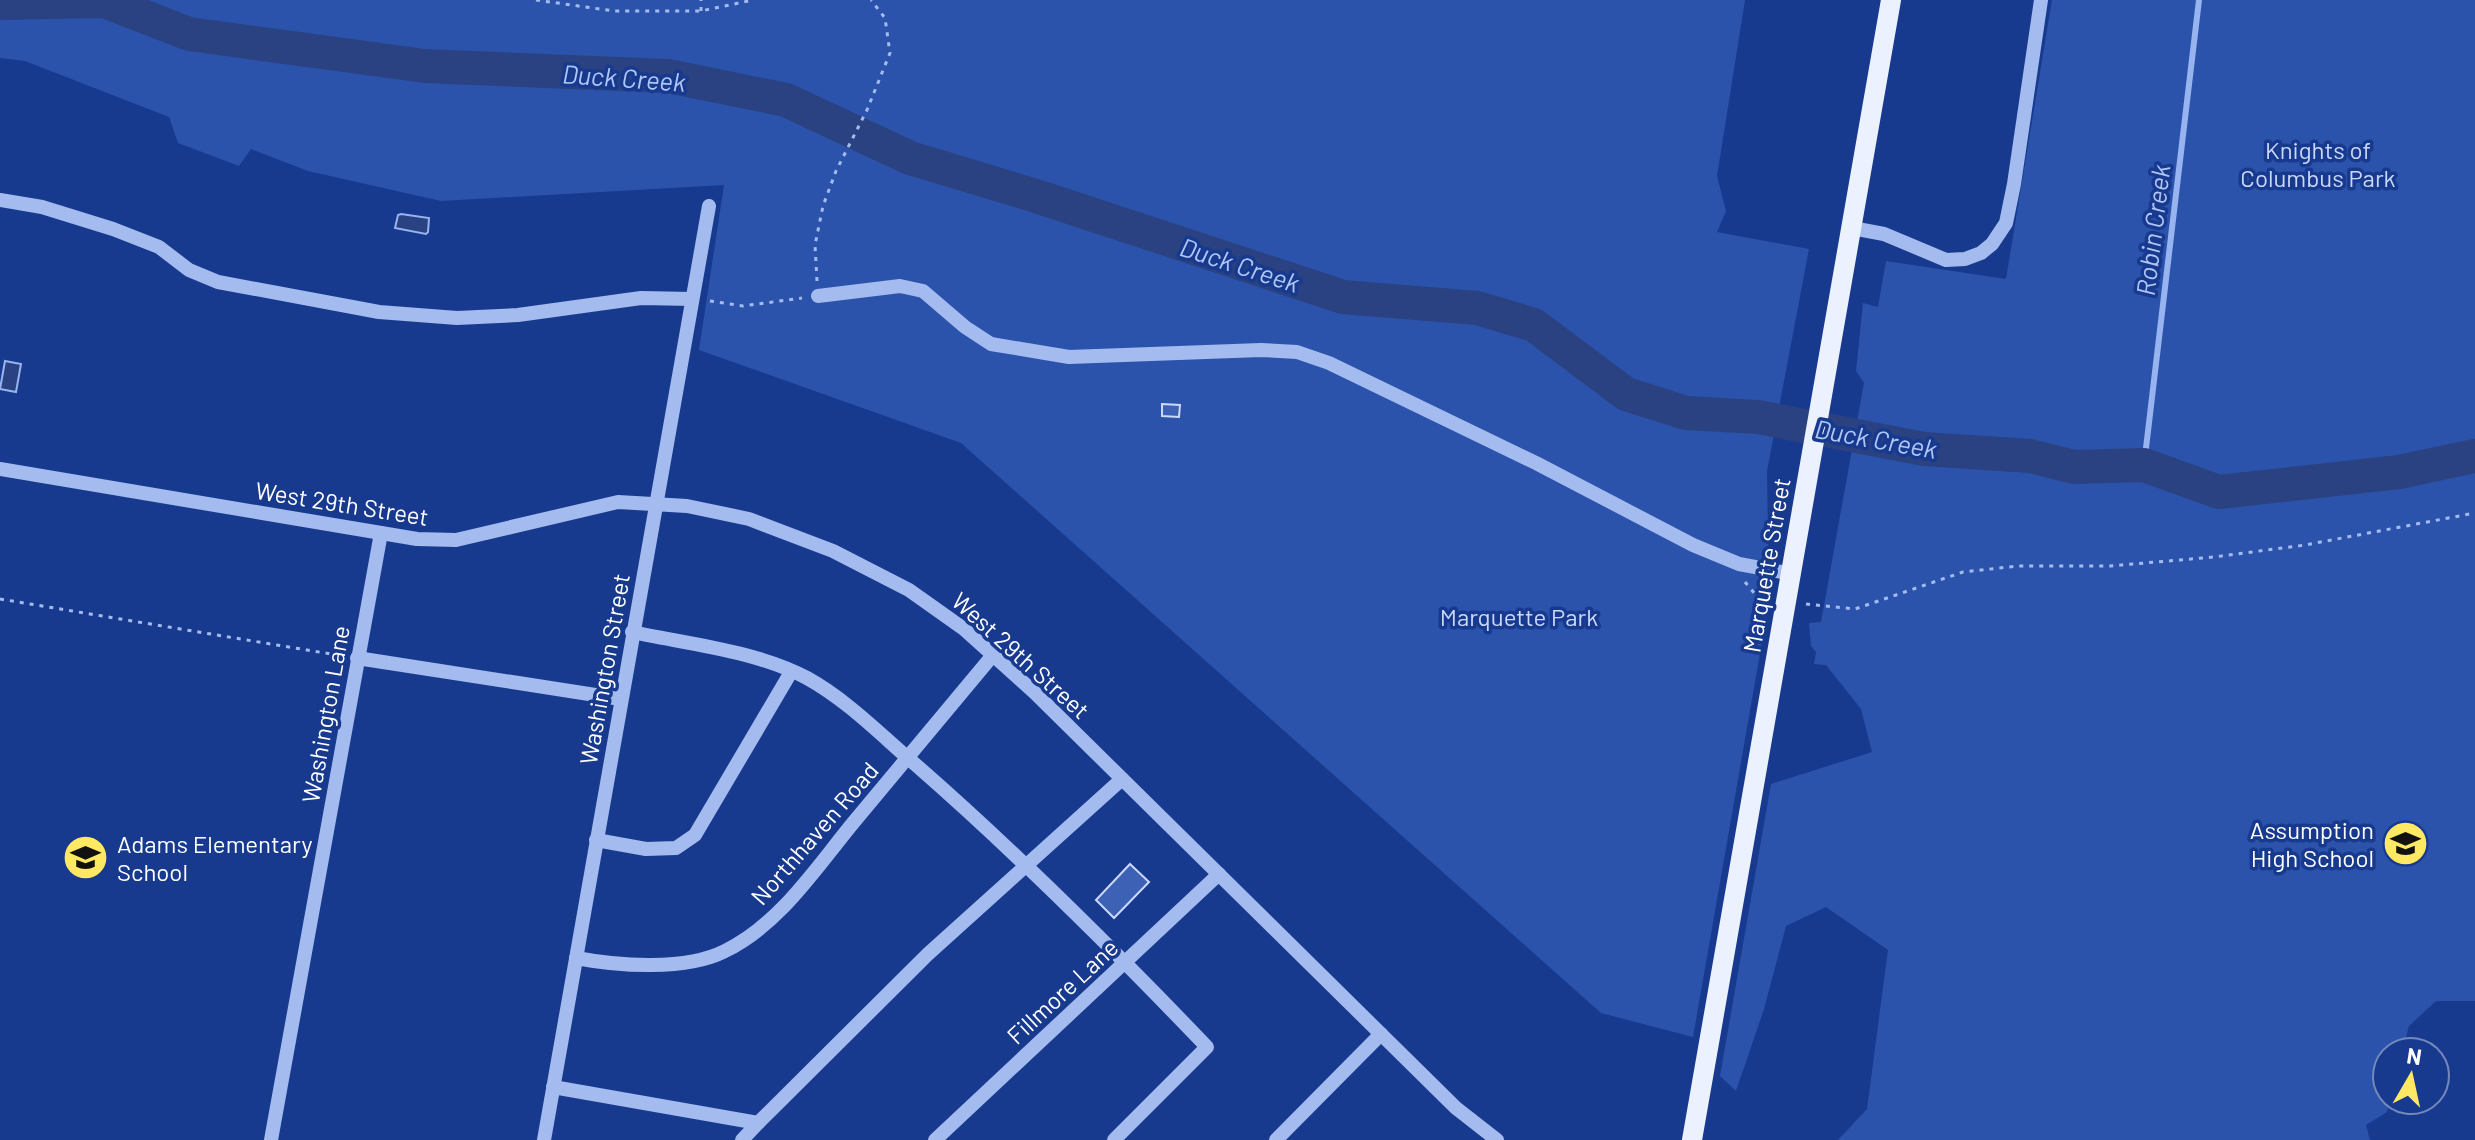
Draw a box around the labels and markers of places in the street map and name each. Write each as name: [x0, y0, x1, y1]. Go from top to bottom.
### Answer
place label: Assumption High School: [2250, 815, 2374, 872]
school or university icon: Assumption High School: [2381, 819, 2429, 867]
place label: Adams Elementary School: [117, 829, 313, 886]
school or university icon: Adams Elementary School: [62, 833, 110, 881]

